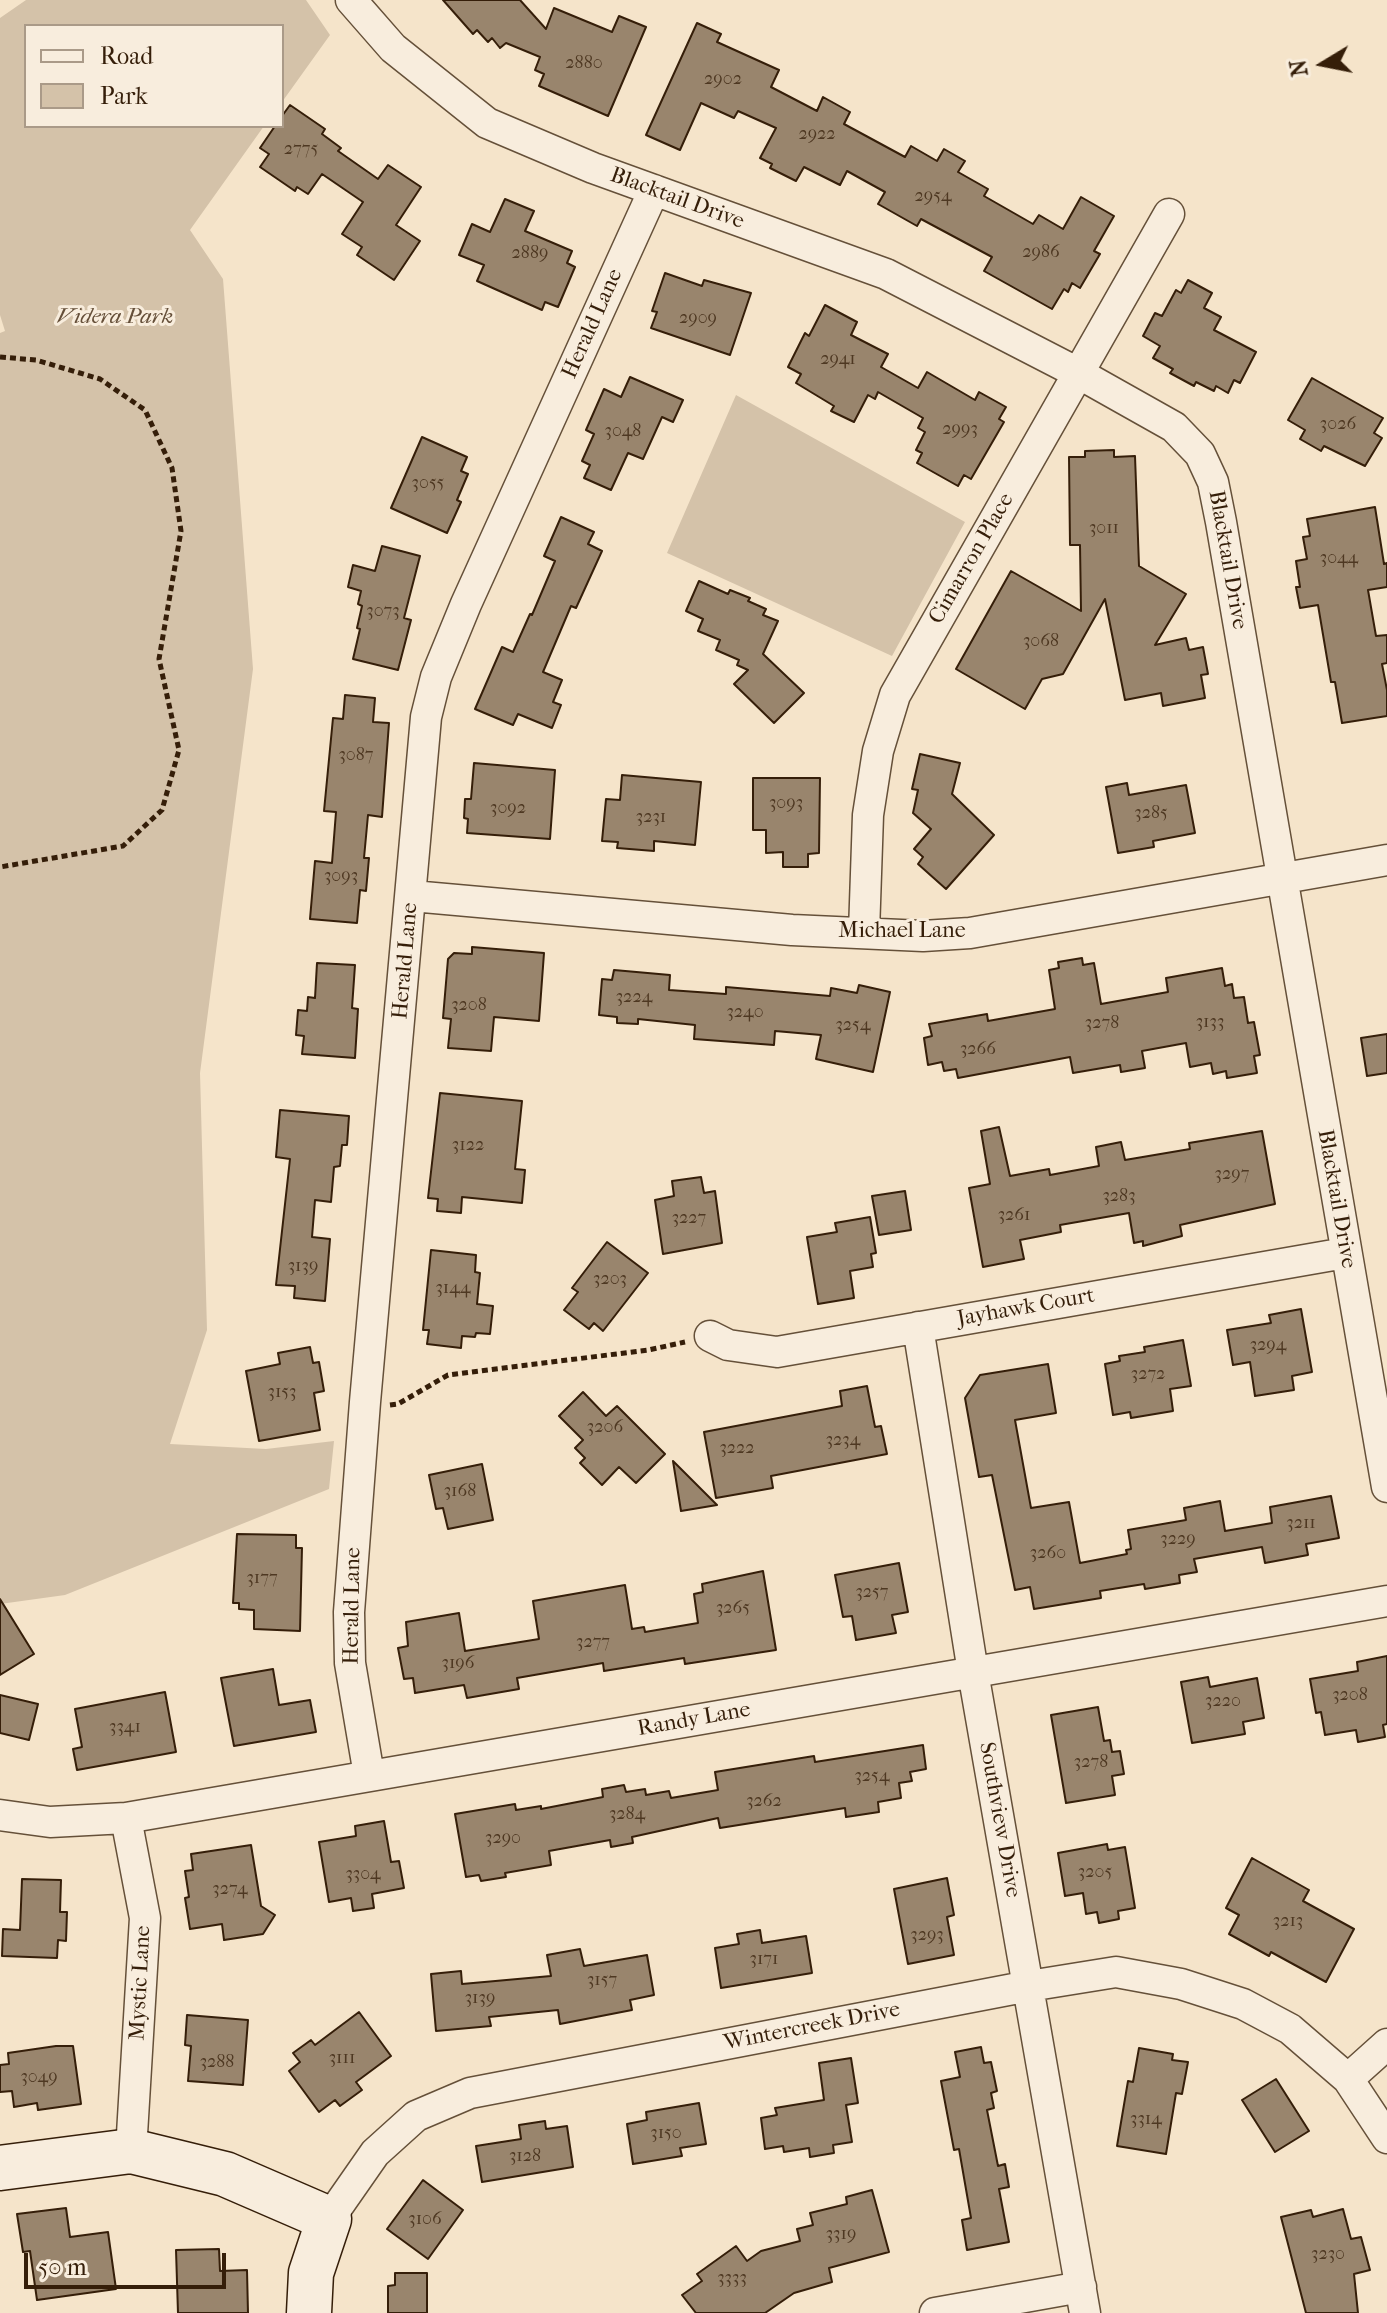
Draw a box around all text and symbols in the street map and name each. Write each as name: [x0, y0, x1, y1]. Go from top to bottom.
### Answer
legend: [24, 24, 284, 128]
north arrow: [1283, 24, 1363, 104]
text: Road: [100, 42, 153, 70]
house number: 2880: [565, 53, 603, 75]
text: N: [1285, 58, 1314, 79]
house number: 2902: [704, 69, 742, 91]
text: Park: [100, 82, 148, 110]
house number: 2922: [798, 124, 836, 146]
house number: 2775: [284, 139, 318, 161]
street label: Blacktail Drive: [606, 163, 748, 235]
house number: 2954: [914, 186, 952, 208]
house number: 2986: [1022, 242, 1060, 264]
house number: 2889: [512, 243, 548, 265]
street label: Herald Lane: [557, 265, 629, 383]
park label: Videra Park: [57, 305, 173, 331]
house number: 2909: [679, 308, 717, 330]
house number: 2941: [820, 349, 856, 371]
house number: 3026: [1320, 414, 1356, 436]
house number: 2993: [942, 419, 978, 441]
house number: 3048: [605, 421, 641, 443]
house number: 3055: [412, 473, 444, 495]
street label: Blacktail Drive: [1202, 488, 1252, 632]
street label: Cimarron Place: [924, 489, 1020, 629]
house number: 3011: [1089, 518, 1119, 540]
house number: 3044: [1320, 548, 1358, 570]
house number: 3073: [366, 601, 400, 623]
house number: 3068: [1023, 631, 1059, 653]
house number: 3087: [338, 745, 374, 767]
house number: 3093: [769, 793, 803, 815]
house number: 3092: [490, 798, 526, 820]
house number: 3285: [1134, 803, 1168, 825]
house number: 3231: [636, 807, 666, 829]
house number: 3093: [324, 866, 358, 888]
street label: Herald Lane: [388, 901, 424, 1021]
street label: Michael Lane: [838, 919, 966, 945]
house number: 3224: [616, 987, 652, 1009]
house number: 3208: [451, 995, 487, 1017]
house number: 3240: [726, 1002, 764, 1024]
house number: 3133: [1196, 1012, 1224, 1034]
house number: 3278: [1085, 1013, 1119, 1035]
house number: 3254: [835, 1015, 871, 1037]
house number: 3266: [960, 1039, 996, 1061]
street label: Blacktail Drive: [1311, 1127, 1361, 1271]
house number: 3122: [452, 1135, 484, 1157]
house number: 3297: [1215, 1164, 1249, 1186]
house number: 3283: [1102, 1186, 1136, 1208]
house number: 3261: [998, 1205, 1030, 1227]
house number: 3227: [672, 1208, 706, 1230]
house number: 3139: [288, 1256, 318, 1278]
house number: 3203: [593, 1269, 627, 1291]
house number: 3144: [435, 1278, 471, 1300]
street label: Jayhawk Court: [955, 1283, 1097, 1333]
house number: 3294: [1250, 1335, 1286, 1357]
house number: 3272: [1131, 1364, 1165, 1386]
house number: 3153: [268, 1382, 296, 1404]
house number: 3206: [587, 1417, 623, 1439]
house number: 3234: [826, 1430, 860, 1452]
house number: 3222: [719, 1438, 755, 1460]
house number: 3168: [444, 1481, 476, 1503]
house number: 3211: [1286, 1513, 1316, 1535]
house number: 3229: [1160, 1529, 1196, 1551]
house number: 3260: [1030, 1543, 1066, 1565]
street label: Herald Lane: [339, 1547, 367, 1665]
house number: 3177: [246, 1568, 278, 1590]
house number: 3257: [855, 1582, 889, 1604]
house number: 3265: [716, 1598, 750, 1620]
house number: 3277: [576, 1632, 610, 1654]
house number: 3196: [442, 1653, 474, 1675]
house number: 3208: [1332, 1685, 1368, 1707]
house number: 3220: [1205, 1691, 1241, 1713]
street label: Randy Lane: [635, 1697, 753, 1743]
house number: 3341: [109, 1717, 141, 1739]
street label: Southview Drive: [972, 1740, 1026, 1900]
house number: 3278: [1074, 1752, 1108, 1774]
house number: 3254: [854, 1766, 890, 1788]
house number: 3262: [746, 1791, 782, 1813]
house number: 3284: [609, 1804, 645, 1826]
house number: 3290: [485, 1828, 521, 1850]
house number: 3205: [1078, 1862, 1112, 1884]
house number: 3304: [345, 1864, 381, 1886]
house number: 3274: [212, 1879, 248, 1901]
house number: 3213: [1273, 1911, 1303, 1933]
street label: Mystic Lane: [125, 1925, 157, 2041]
house number: 3293: [910, 1925, 944, 1947]
house number: 3171: [750, 1949, 778, 1971]
house number: 3157: [587, 1970, 617, 1992]
house number: 3139: [465, 1988, 495, 2010]
street label: Wintercreek Drive: [722, 1997, 902, 2057]
house number: 3111: [329, 2048, 355, 2070]
house number: 3288: [200, 2052, 234, 2074]
house number: 3049: [20, 2067, 58, 2089]
house number: 3314: [1130, 2109, 1162, 2131]
house number: 3150: [650, 2123, 682, 2145]
house number: 3128: [509, 2146, 541, 2168]
house number: 3106: [408, 2209, 442, 2231]
house number: 3319: [826, 2224, 856, 2246]
scale bar: [28, 2237, 230, 2287]
house number: 3230: [1311, 2244, 1345, 2266]
text: 50 m: [38, 2253, 87, 2281]
house number: 3333: [717, 2268, 747, 2290]

